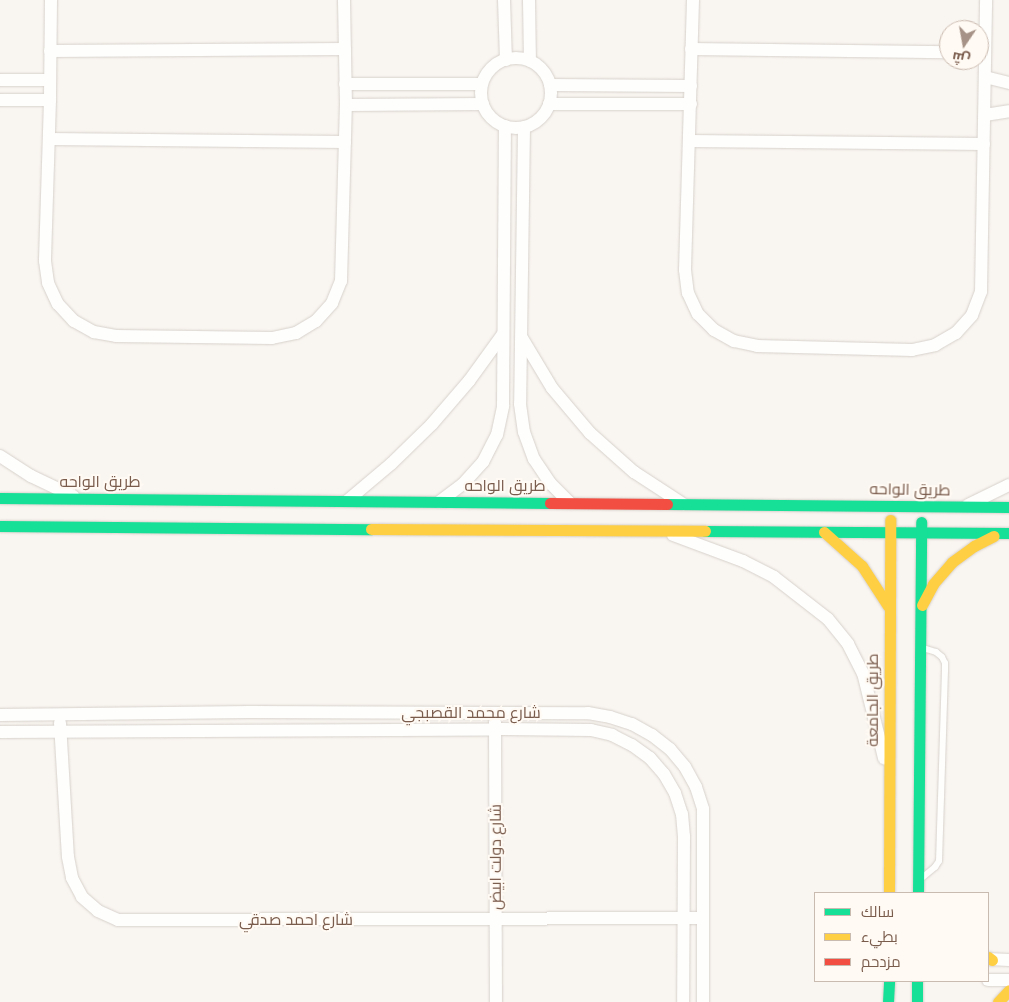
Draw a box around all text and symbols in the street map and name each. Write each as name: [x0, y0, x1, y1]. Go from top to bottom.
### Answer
north arrow: [939, 20, 989, 70]
text: ش: [950, 48, 972, 69]
street label: طريق الواحه: [59, 472, 141, 492]
street label: طريق الواحه: [464, 476, 546, 496]
street label: طريق الواحه: [869, 480, 951, 500]
street label: طريق الجامعة: [863, 653, 883, 747]
street label: شارع محمد القصبجي: [401, 703, 541, 723]
street label: شارع دولت ابيض: [486, 804, 506, 910]
legend: [814, 892, 989, 982]
text: سالك: [861, 902, 894, 921]
street label: شارع احمد صدقي: [239, 910, 353, 930]
text: بطيء: [861, 927, 898, 946]
text: مزدحم: [861, 952, 901, 971]

